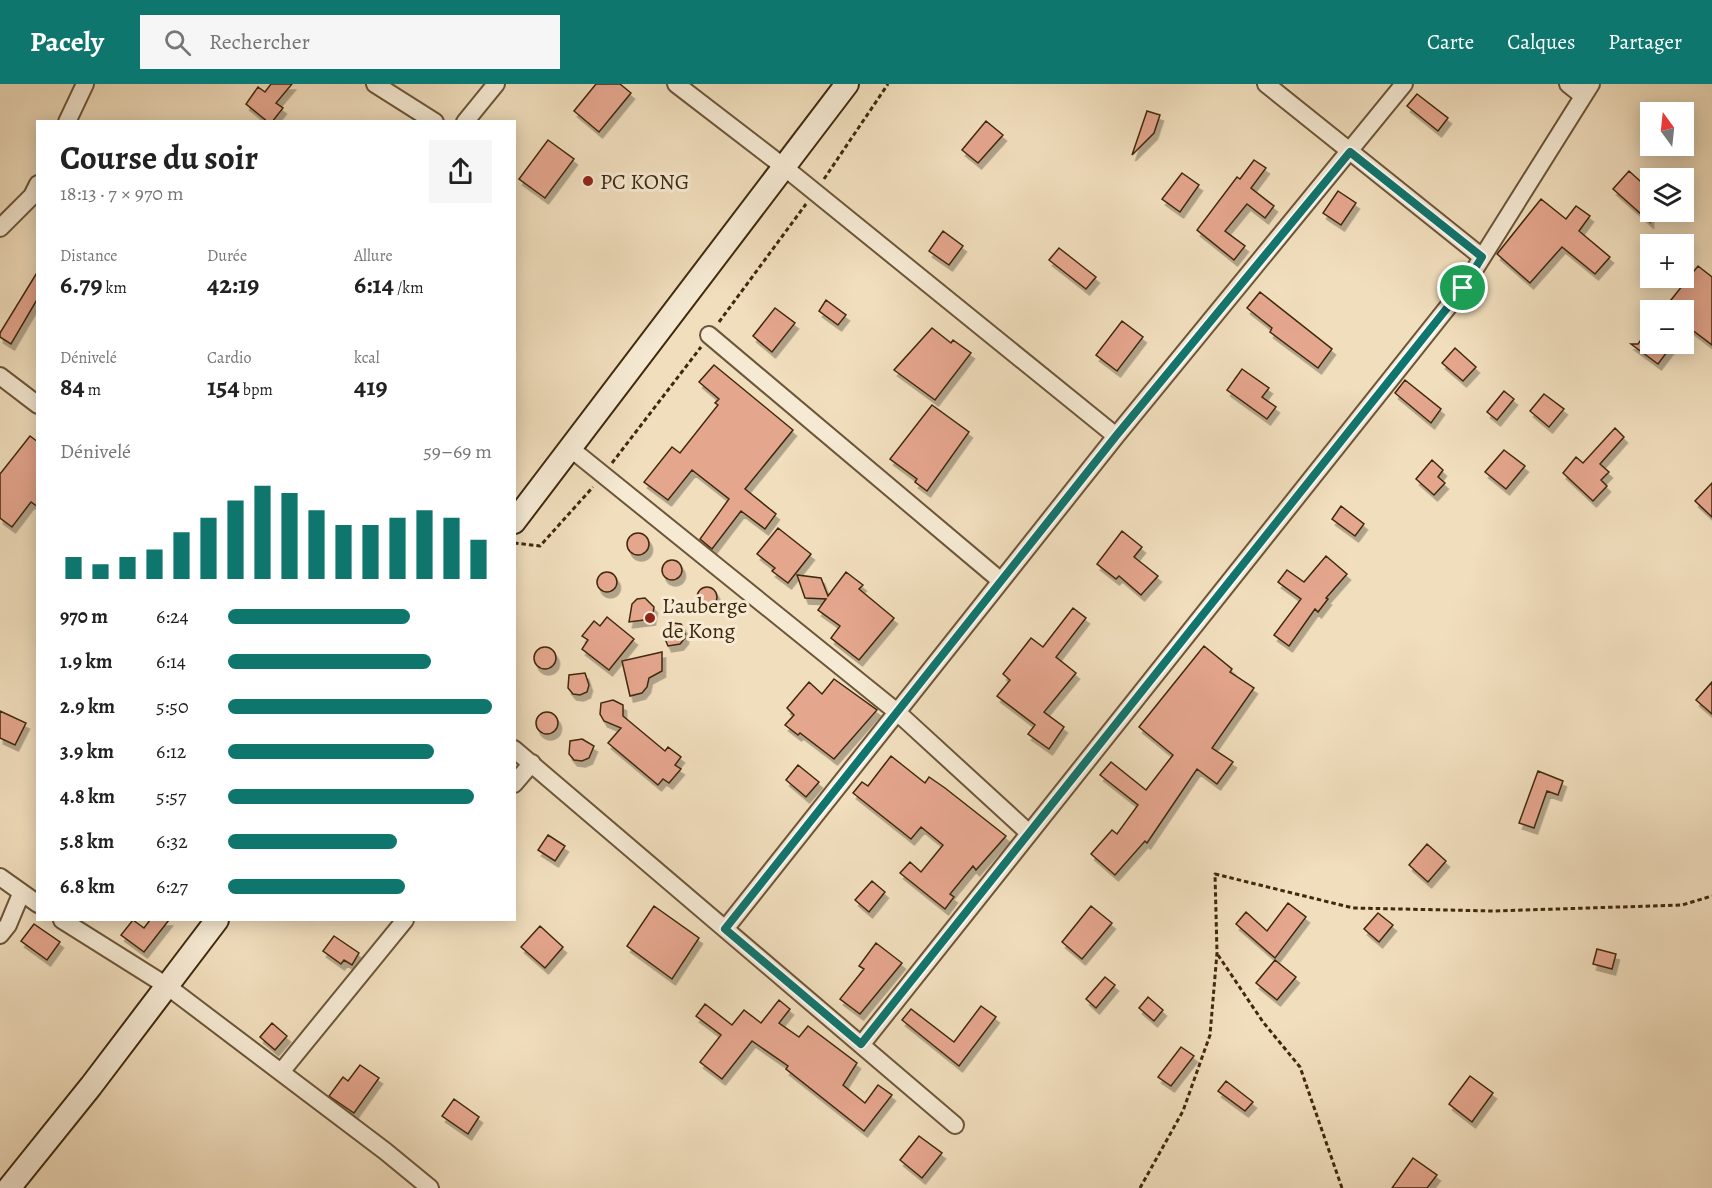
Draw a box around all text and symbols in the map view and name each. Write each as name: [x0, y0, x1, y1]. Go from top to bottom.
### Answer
search box: [140, 15, 560, 69]
text: Pacely: [30, 23, 104, 61]
icon: search: [161, 26, 194, 59]
text: Rechercher: [209, 27, 310, 57]
text: Carte: [1427, 28, 1474, 56]
text: Calques: [1507, 28, 1575, 56]
text: Partager: [1608, 28, 1682, 56]
north arrow: [1640, 102, 1694, 156]
map controls: [1640, 102, 1694, 354]
text: Course du soir: [60, 135, 258, 180]
button: share: [429, 140, 492, 203]
place label: PC KONG: [600, 167, 689, 197]
button: layers: [1640, 168, 1694, 222]
marker: PC KONG: [581, 174, 595, 188]
text: 18:13 · 7 × 970 m: [60, 180, 184, 207]
button: +: [1640, 234, 1694, 288]
text: Distance: [60, 245, 117, 267]
text: Durée: [207, 245, 247, 267]
text: Allure: [354, 245, 393, 267]
pin: [1437, 262, 1488, 313]
text: 6.79: [60, 267, 102, 302]
text: 42:19: [207, 267, 259, 302]
text: 6:14: [354, 267, 394, 302]
icon: arrive: [1446, 271, 1479, 304]
text: km: [102, 277, 127, 299]
text: /km: [394, 277, 424, 299]
button: −: [1640, 300, 1694, 354]
text: Dénivelé: [60, 347, 117, 369]
text: Cardio: [207, 347, 252, 369]
text: kcal: [354, 347, 380, 369]
text: 84: [60, 369, 85, 404]
text: 154: [207, 369, 240, 404]
text: 419: [354, 369, 388, 404]
text: m: [85, 379, 101, 401]
text: bpm: [240, 379, 273, 401]
text: Dénivelé: [60, 438, 131, 465]
text: 59–69 m: [423, 438, 492, 465]
place label: L’auberge de Kong: [662, 591, 747, 646]
text: 970 m: [60, 603, 108, 630]
text: 6:24: [156, 603, 189, 630]
marker: L’auberge de Kong: [643, 611, 657, 625]
text: 1.9 km: [60, 648, 113, 675]
text: 6:14: [156, 648, 186, 675]
text: 2.9 km: [60, 693, 115, 720]
text: 5:50: [156, 693, 189, 720]
text: 3.9 km: [60, 738, 114, 765]
text: 6:12: [156, 738, 186, 765]
text: 4.8 km: [60, 783, 115, 810]
text: 5:57: [156, 783, 186, 810]
text: 5.8 km: [60, 828, 114, 855]
text: 6:32: [156, 828, 188, 855]
text: 6.8 km: [60, 873, 115, 900]
text: 6:27: [156, 873, 188, 900]

